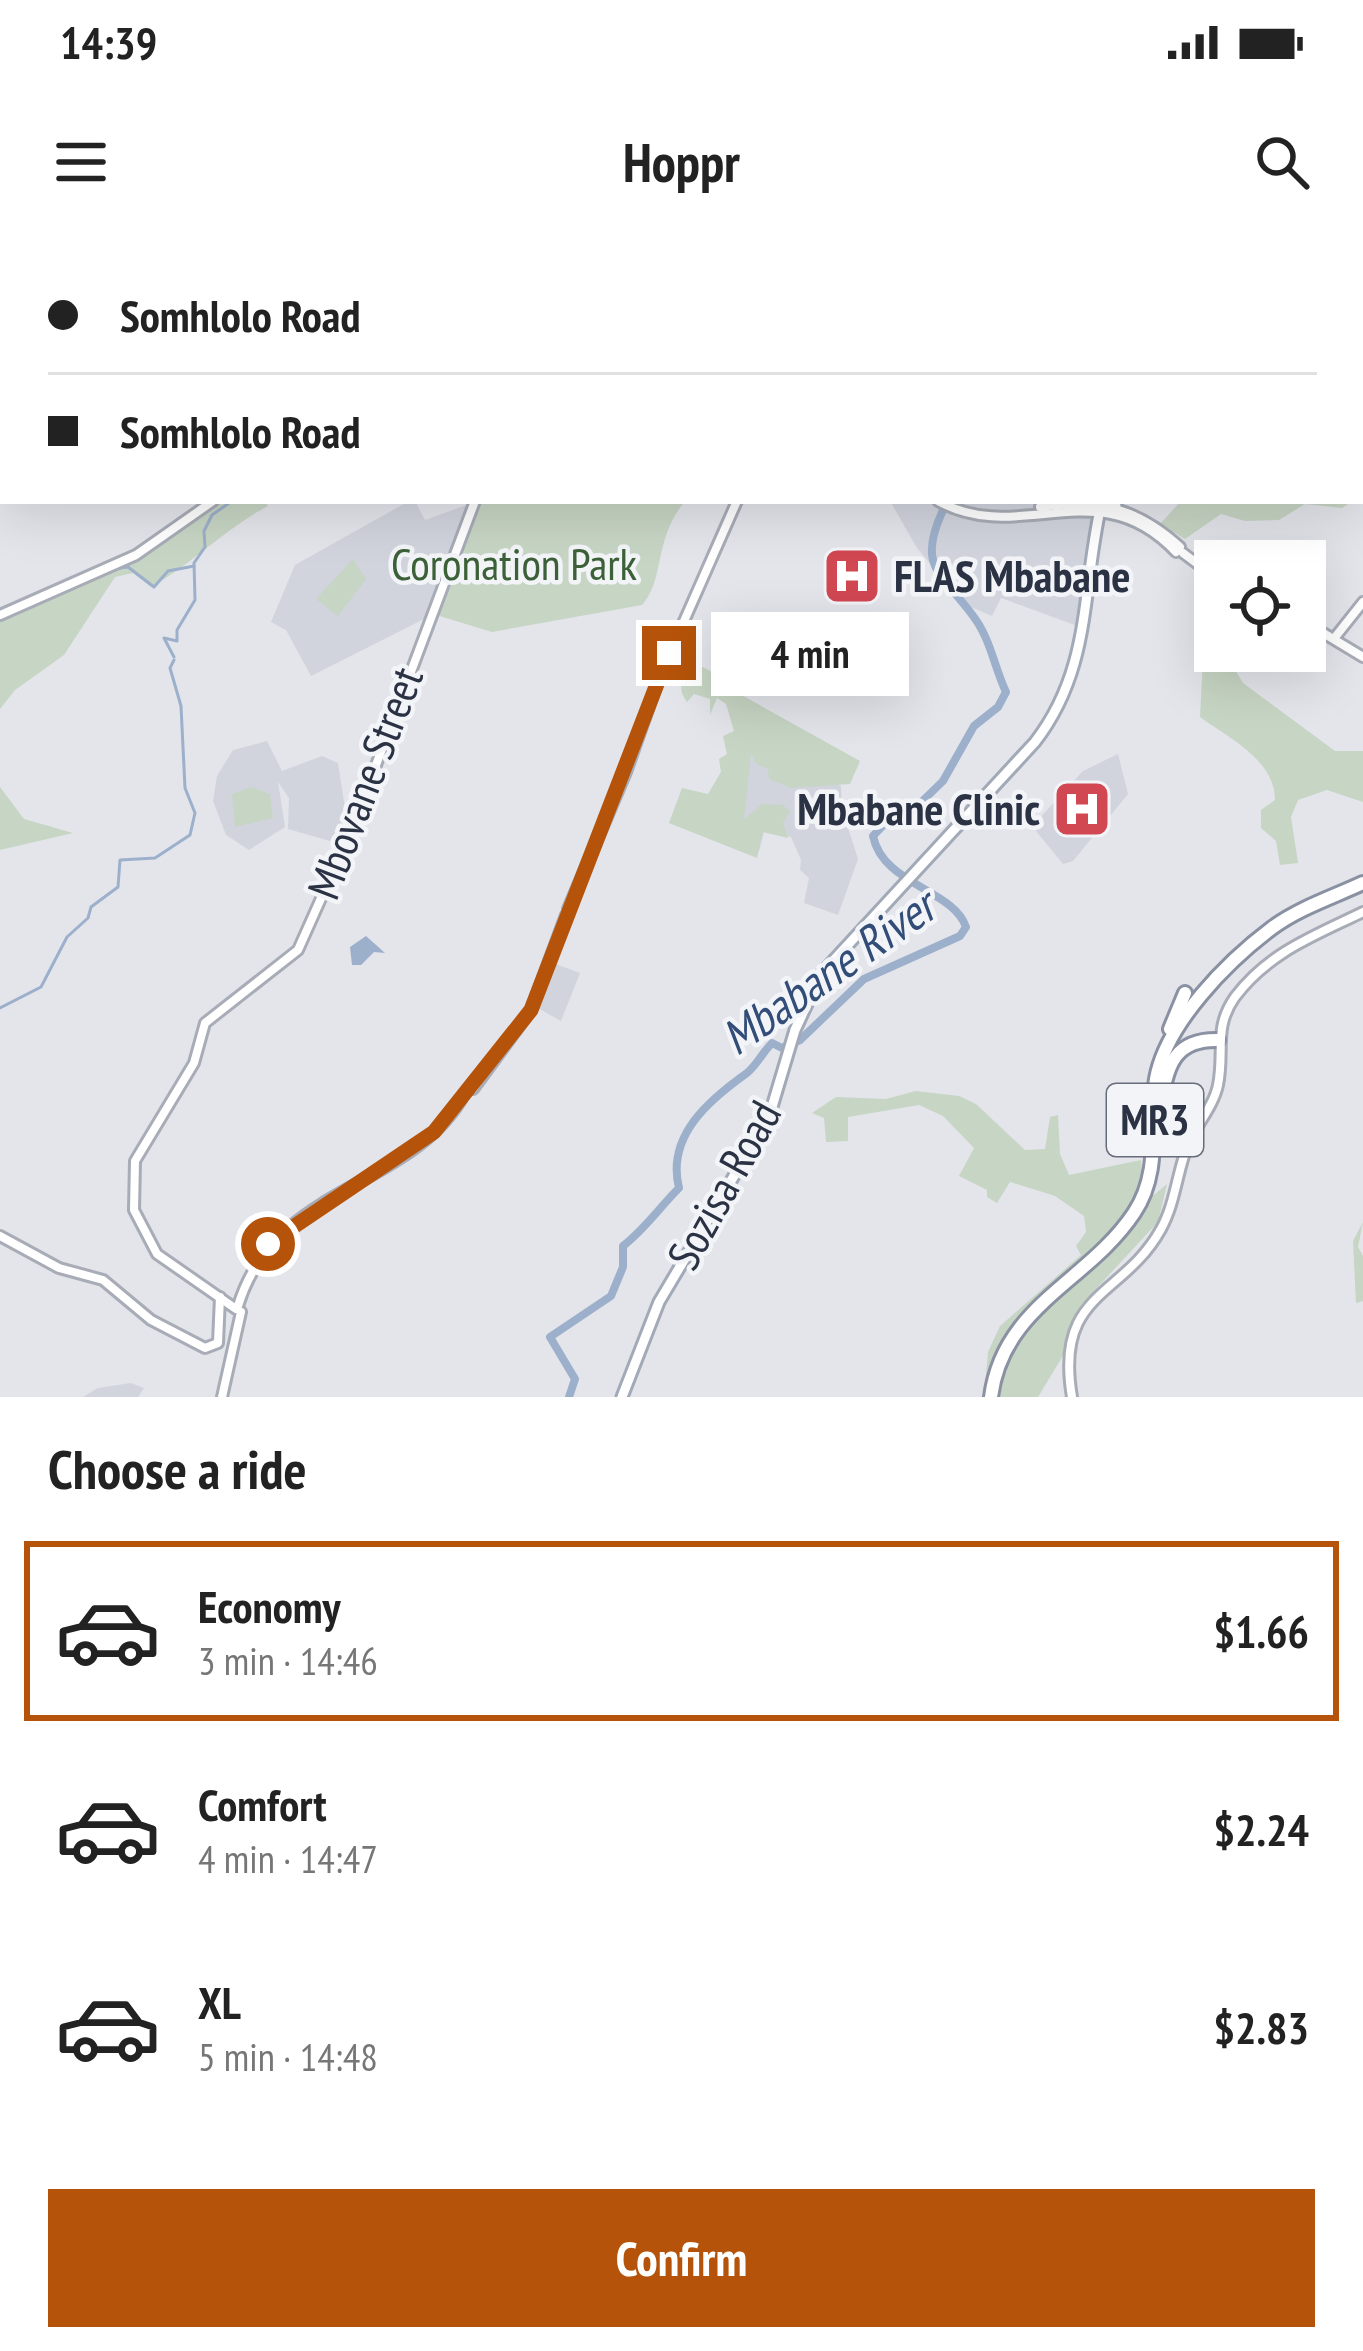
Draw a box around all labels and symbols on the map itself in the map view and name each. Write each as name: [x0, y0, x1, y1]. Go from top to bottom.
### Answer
park label: Coronation Park: [391, 534, 638, 592]
hospital icon: FLAS Mbabane: [821, 545, 883, 607]
place label: FLAS Mbabane: [894, 546, 1130, 604]
callout: 4 min: [711, 611, 909, 695]
route end: [642, 626, 696, 680]
street label: Mbovane Street: [293, 658, 435, 907]
hospital icon: Mbabane Clinic: [1051, 778, 1113, 840]
place label: Mbabane Clinic: [797, 779, 1040, 837]
water label: Mbabane River: [709, 872, 951, 1067]
road number: MR3: [1107, 1084, 1203, 1156]
street label: Sozisa Road: [653, 1090, 793, 1279]
route start: [241, 1217, 295, 1271]

